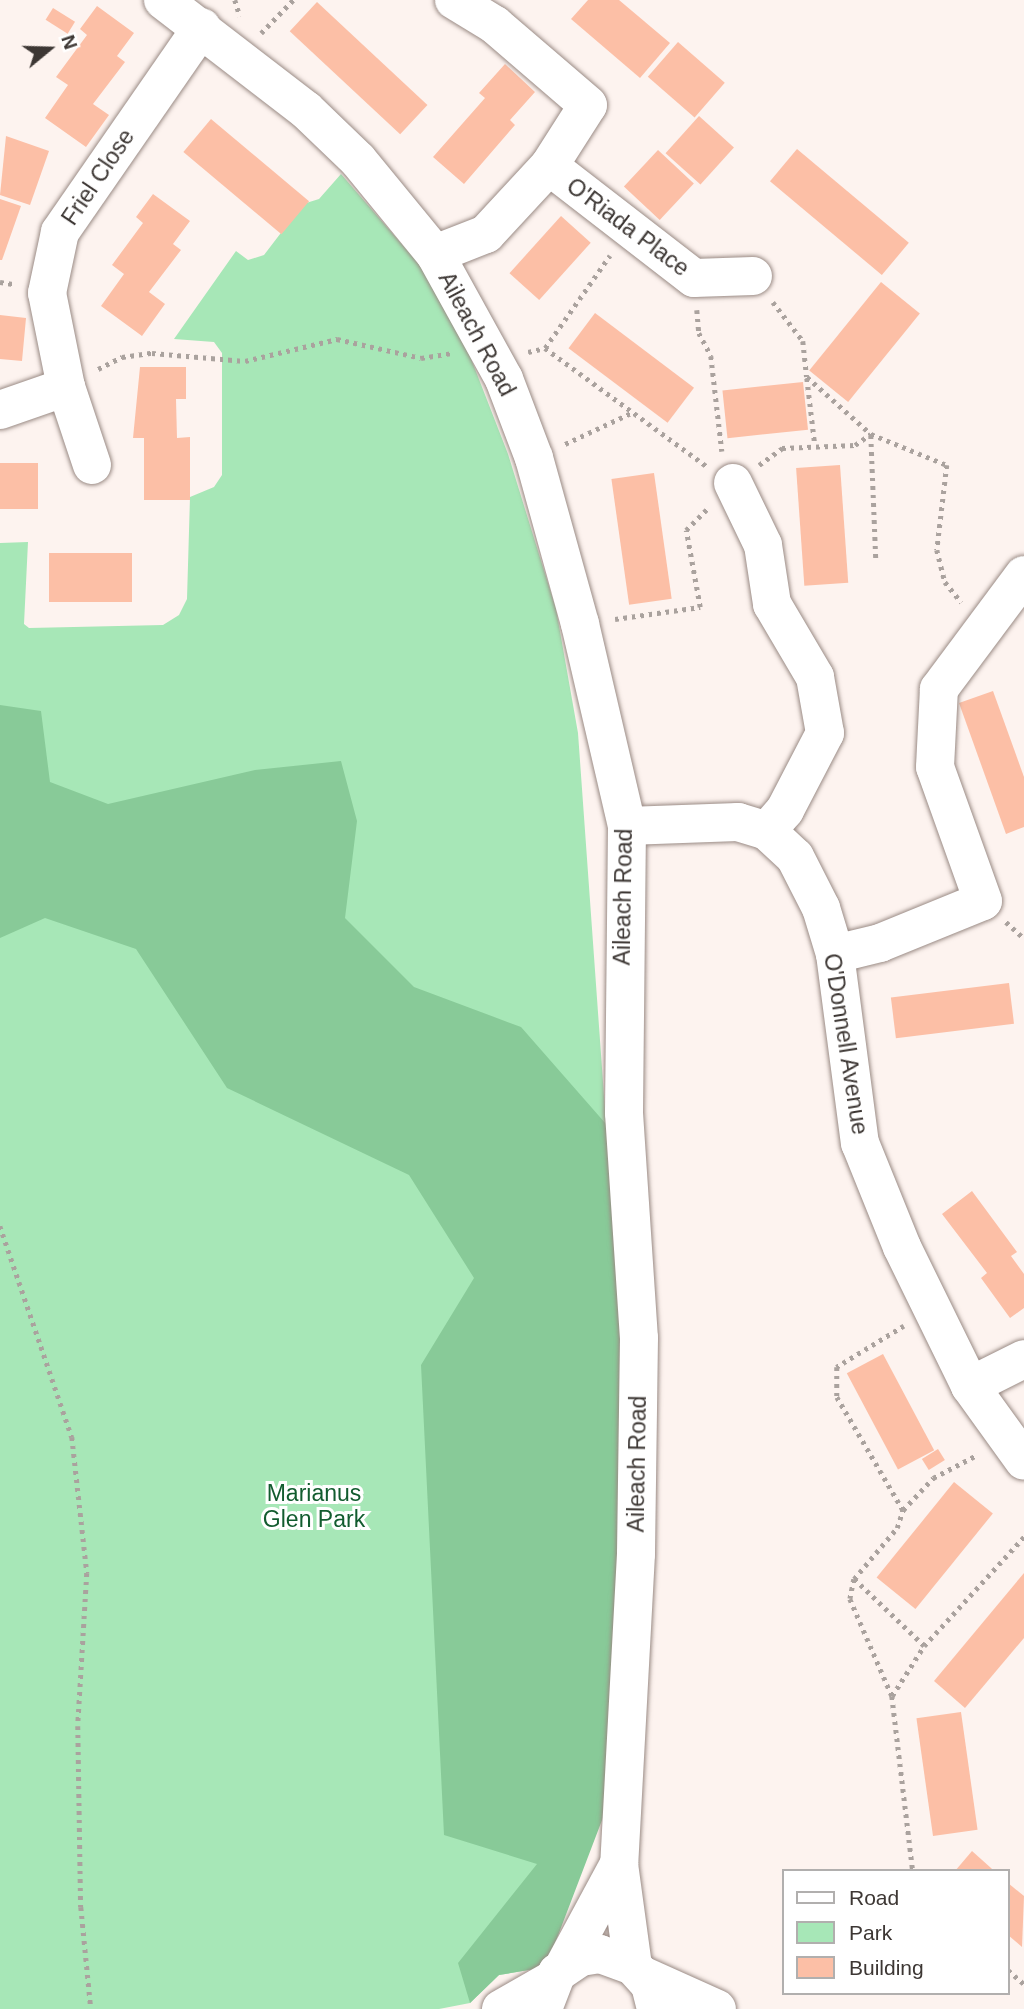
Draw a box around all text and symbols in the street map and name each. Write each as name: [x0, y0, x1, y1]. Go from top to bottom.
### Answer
north arrow: [14, 14, 84, 84]
text: N: [57, 32, 81, 52]
street label: Friel Close: [56, 124, 140, 230]
street label: O'Riada Place: [561, 172, 695, 282]
street label: Aileach Road: [433, 267, 521, 401]
street label: Aileach Road: [608, 828, 638, 966]
street label: O'Donnell Avenue: [818, 951, 874, 1137]
street label: Aileach Road: [622, 1395, 652, 1533]
park label: Marianus Glen Park: [263, 1479, 365, 1533]
legend: [782, 1869, 1010, 1995]
text: Road: [849, 1886, 899, 1909]
text: Park: [849, 1921, 892, 1944]
text: Building: [849, 1956, 924, 1979]

